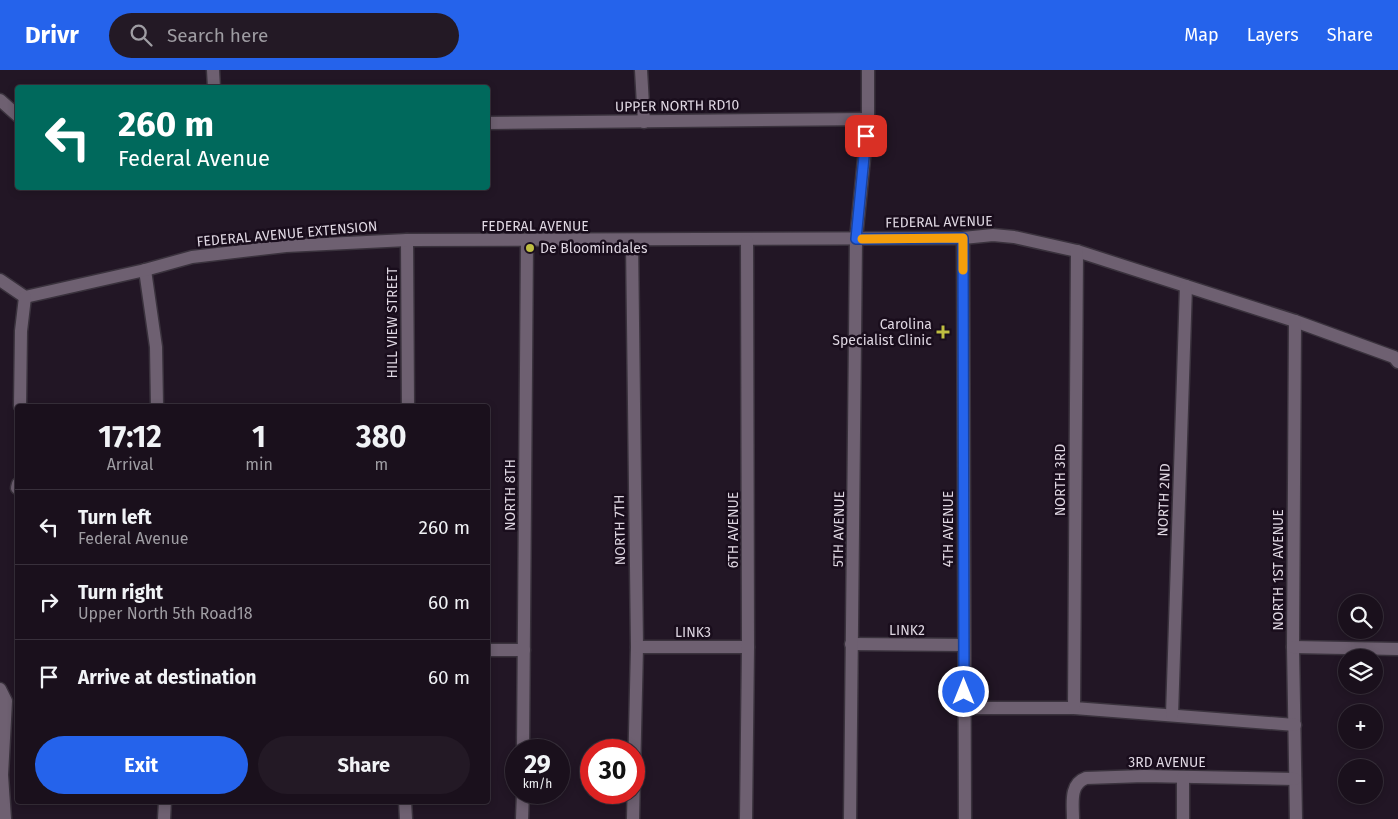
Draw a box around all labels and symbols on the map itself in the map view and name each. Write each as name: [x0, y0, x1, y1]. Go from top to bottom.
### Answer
street label: UPPER NORTH RD10: [615, 96, 739, 116]
pin: [845, 115, 887, 157]
street label: FEDERAL AVENUE: [885, 213, 993, 231]
street label: FEDERAL AVENUE EXTENSION: [196, 218, 378, 250]
street label: FEDERAL AVENUE: [481, 218, 589, 235]
place label: De Bloomindales: [540, 240, 648, 257]
marker: De Bloomindales: [524, 242, 536, 254]
street label: HILL VIEW STREET: [384, 267, 401, 379]
place label: Carolina Specialist Clinic: [832, 316, 932, 349]
marker: Carolina Specialist Clinic: [936, 325, 950, 339]
street label: NORTH 3RD: [1052, 444, 1069, 516]
street label: NORTH 8TH: [502, 459, 519, 531]
street label: NORTH 2ND: [1154, 463, 1174, 537]
street label: 5TH AVENUE: [830, 491, 848, 567]
street label: 4TH AVENUE: [940, 491, 957, 567]
street label: 6TH AVENUE: [725, 492, 742, 568]
street label: NORTH 7TH: [611, 494, 629, 566]
street label: NORTH 1ST AVENUE: [1270, 509, 1287, 631]
street label: LINK2: [889, 622, 925, 639]
street label: LINK3: [675, 624, 711, 641]
position arrow: [937, 665, 989, 717]
speed limit sign: 30: [580, 739, 645, 804]
street label: 3RD AVENUE: [1128, 754, 1206, 771]

